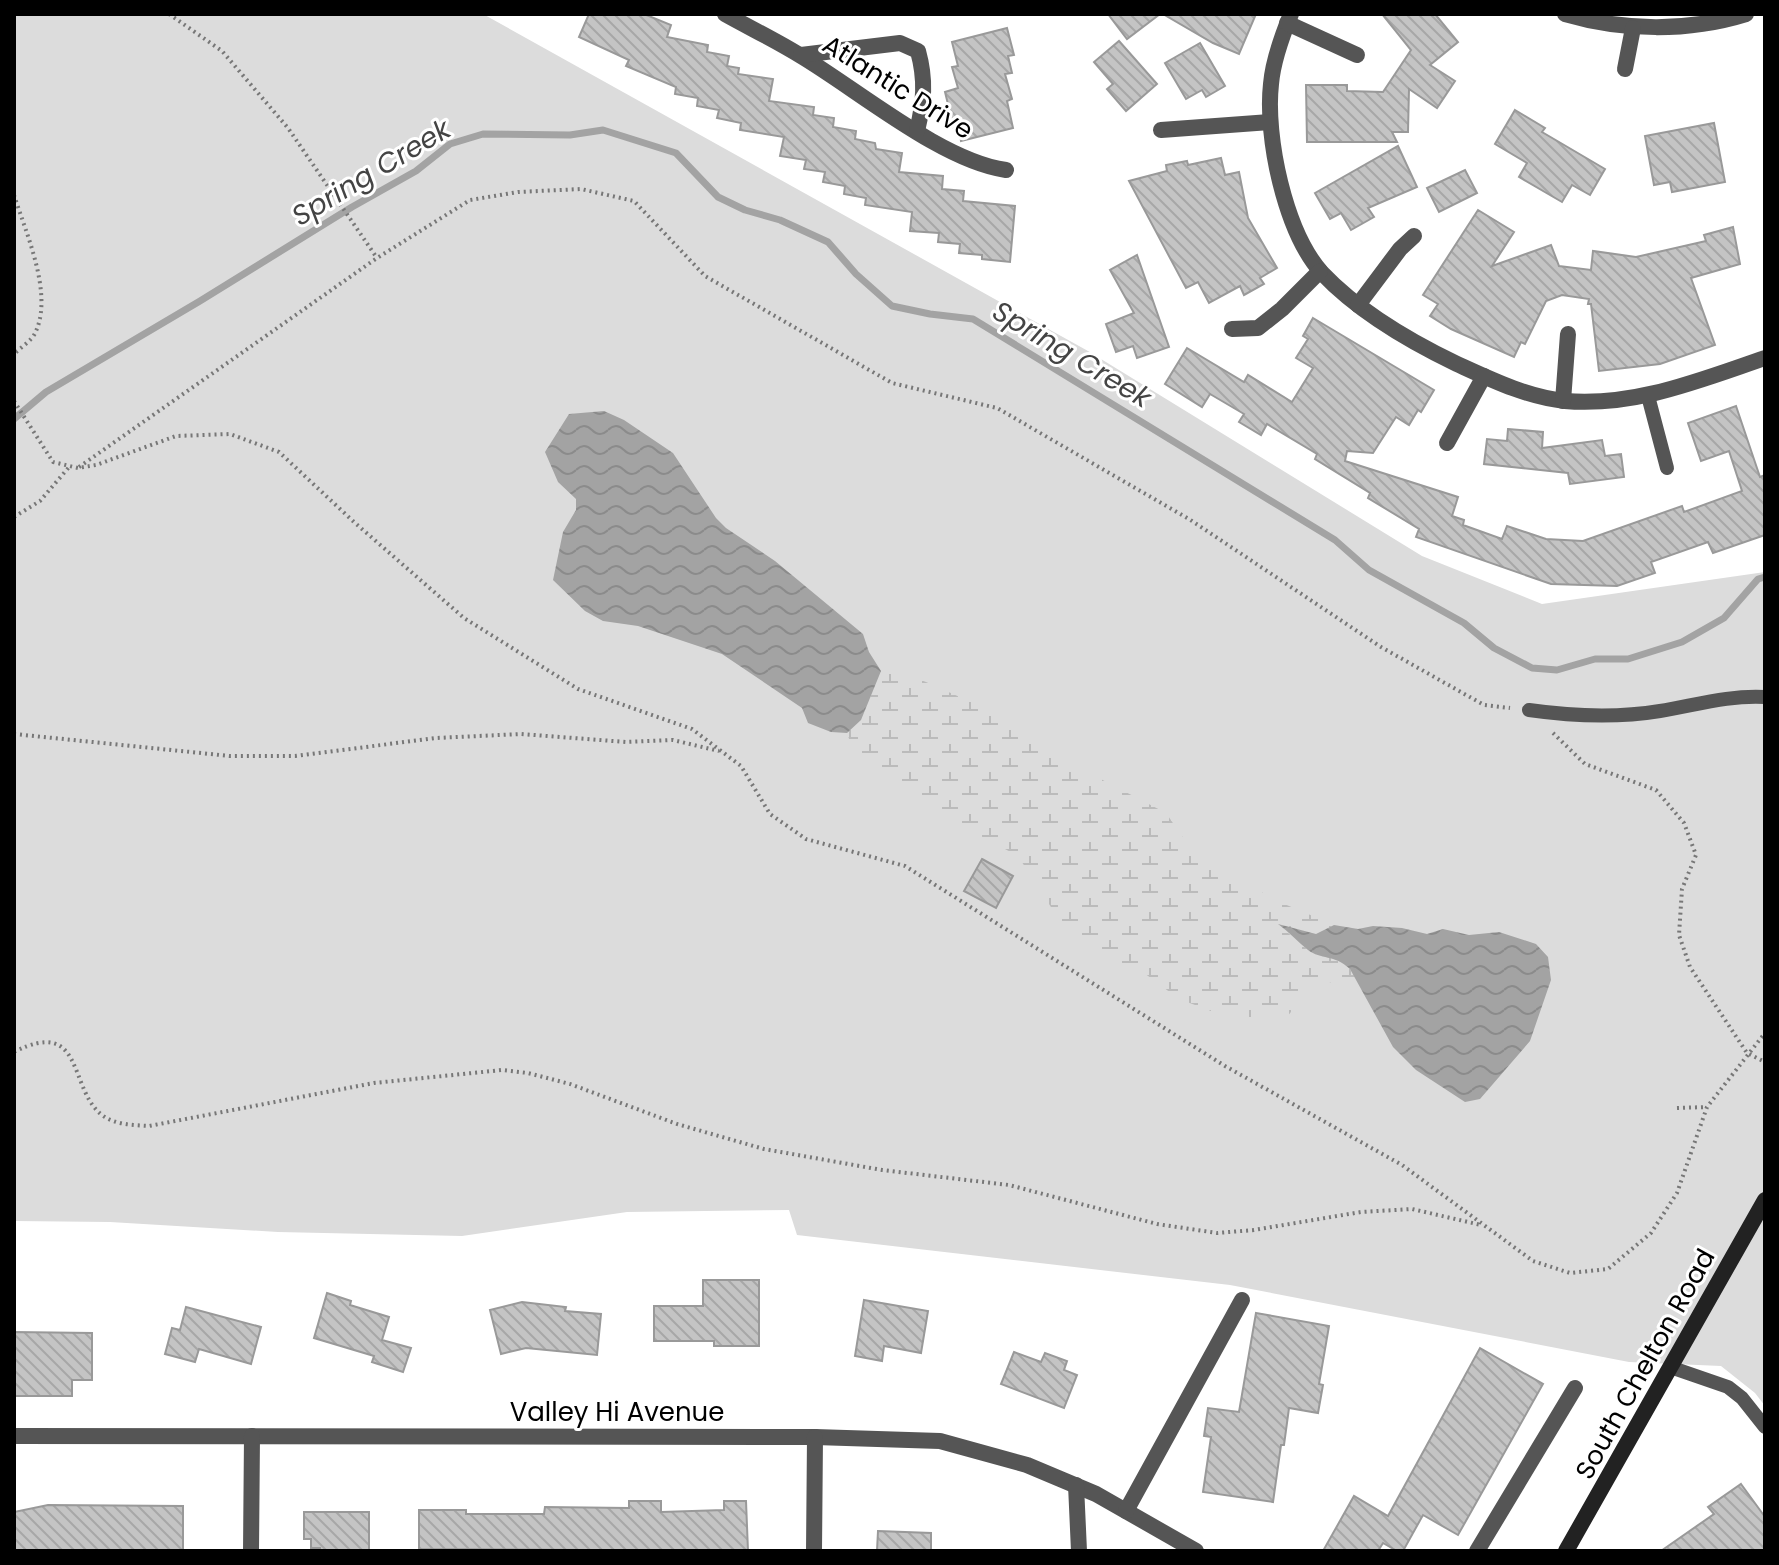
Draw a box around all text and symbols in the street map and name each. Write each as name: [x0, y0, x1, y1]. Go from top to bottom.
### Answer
street label: Atlantic Drive: [816, 26, 980, 148]
water label: Spring Creek: [285, 109, 459, 235]
water label: Spring Creek: [985, 292, 1160, 418]
street label: South Chelton Road: [1567, 1242, 1723, 1486]
street label: Valley Hi Avenue: [510, 1394, 724, 1430]

